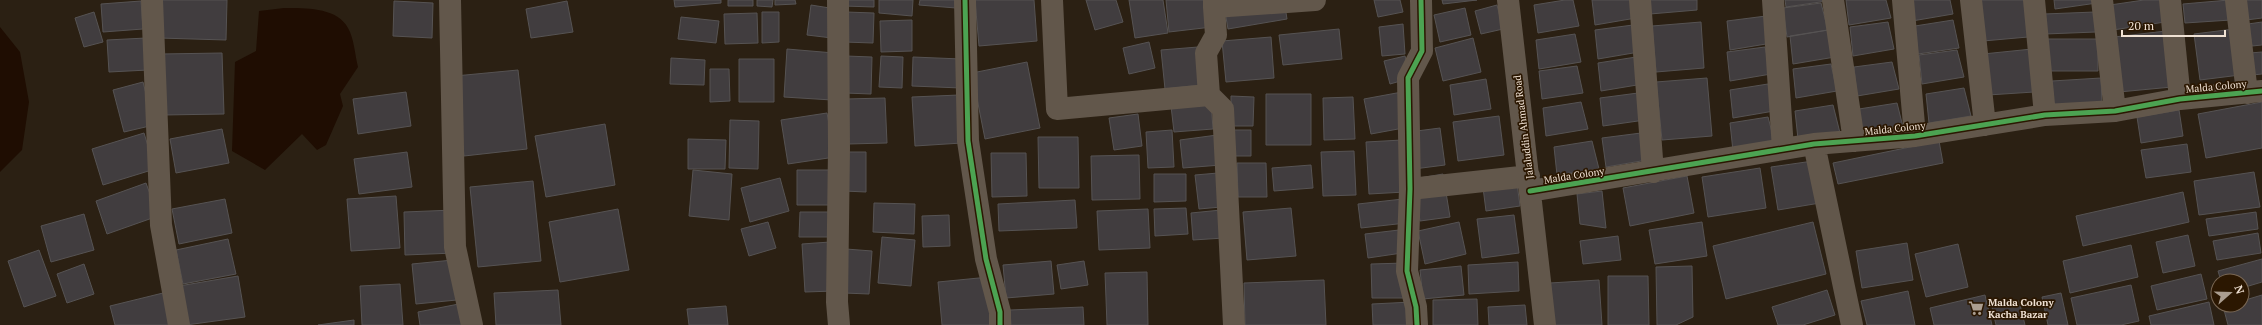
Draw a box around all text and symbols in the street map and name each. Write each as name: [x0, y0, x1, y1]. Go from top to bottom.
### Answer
scale bar: [2122, 12, 2225, 38]
text: 20 m: [2128, 18, 2155, 33]
street label: Jalaluddin Ahmad Road: [1511, 74, 1536, 179]
street label: Malda Colony: [2185, 77, 2248, 96]
street label: Malda Colony: [1864, 119, 1927, 138]
street label: Malda Colony: [1543, 164, 1606, 187]
north arrow: [2210, 273, 2250, 313]
text: N: [2231, 283, 2248, 297]
place label: Malda Colony Kacha Bazar: [1988, 296, 2054, 321]
supermarket icon: Malda Colony Kacha Bazar: [1967, 299, 1985, 317]

